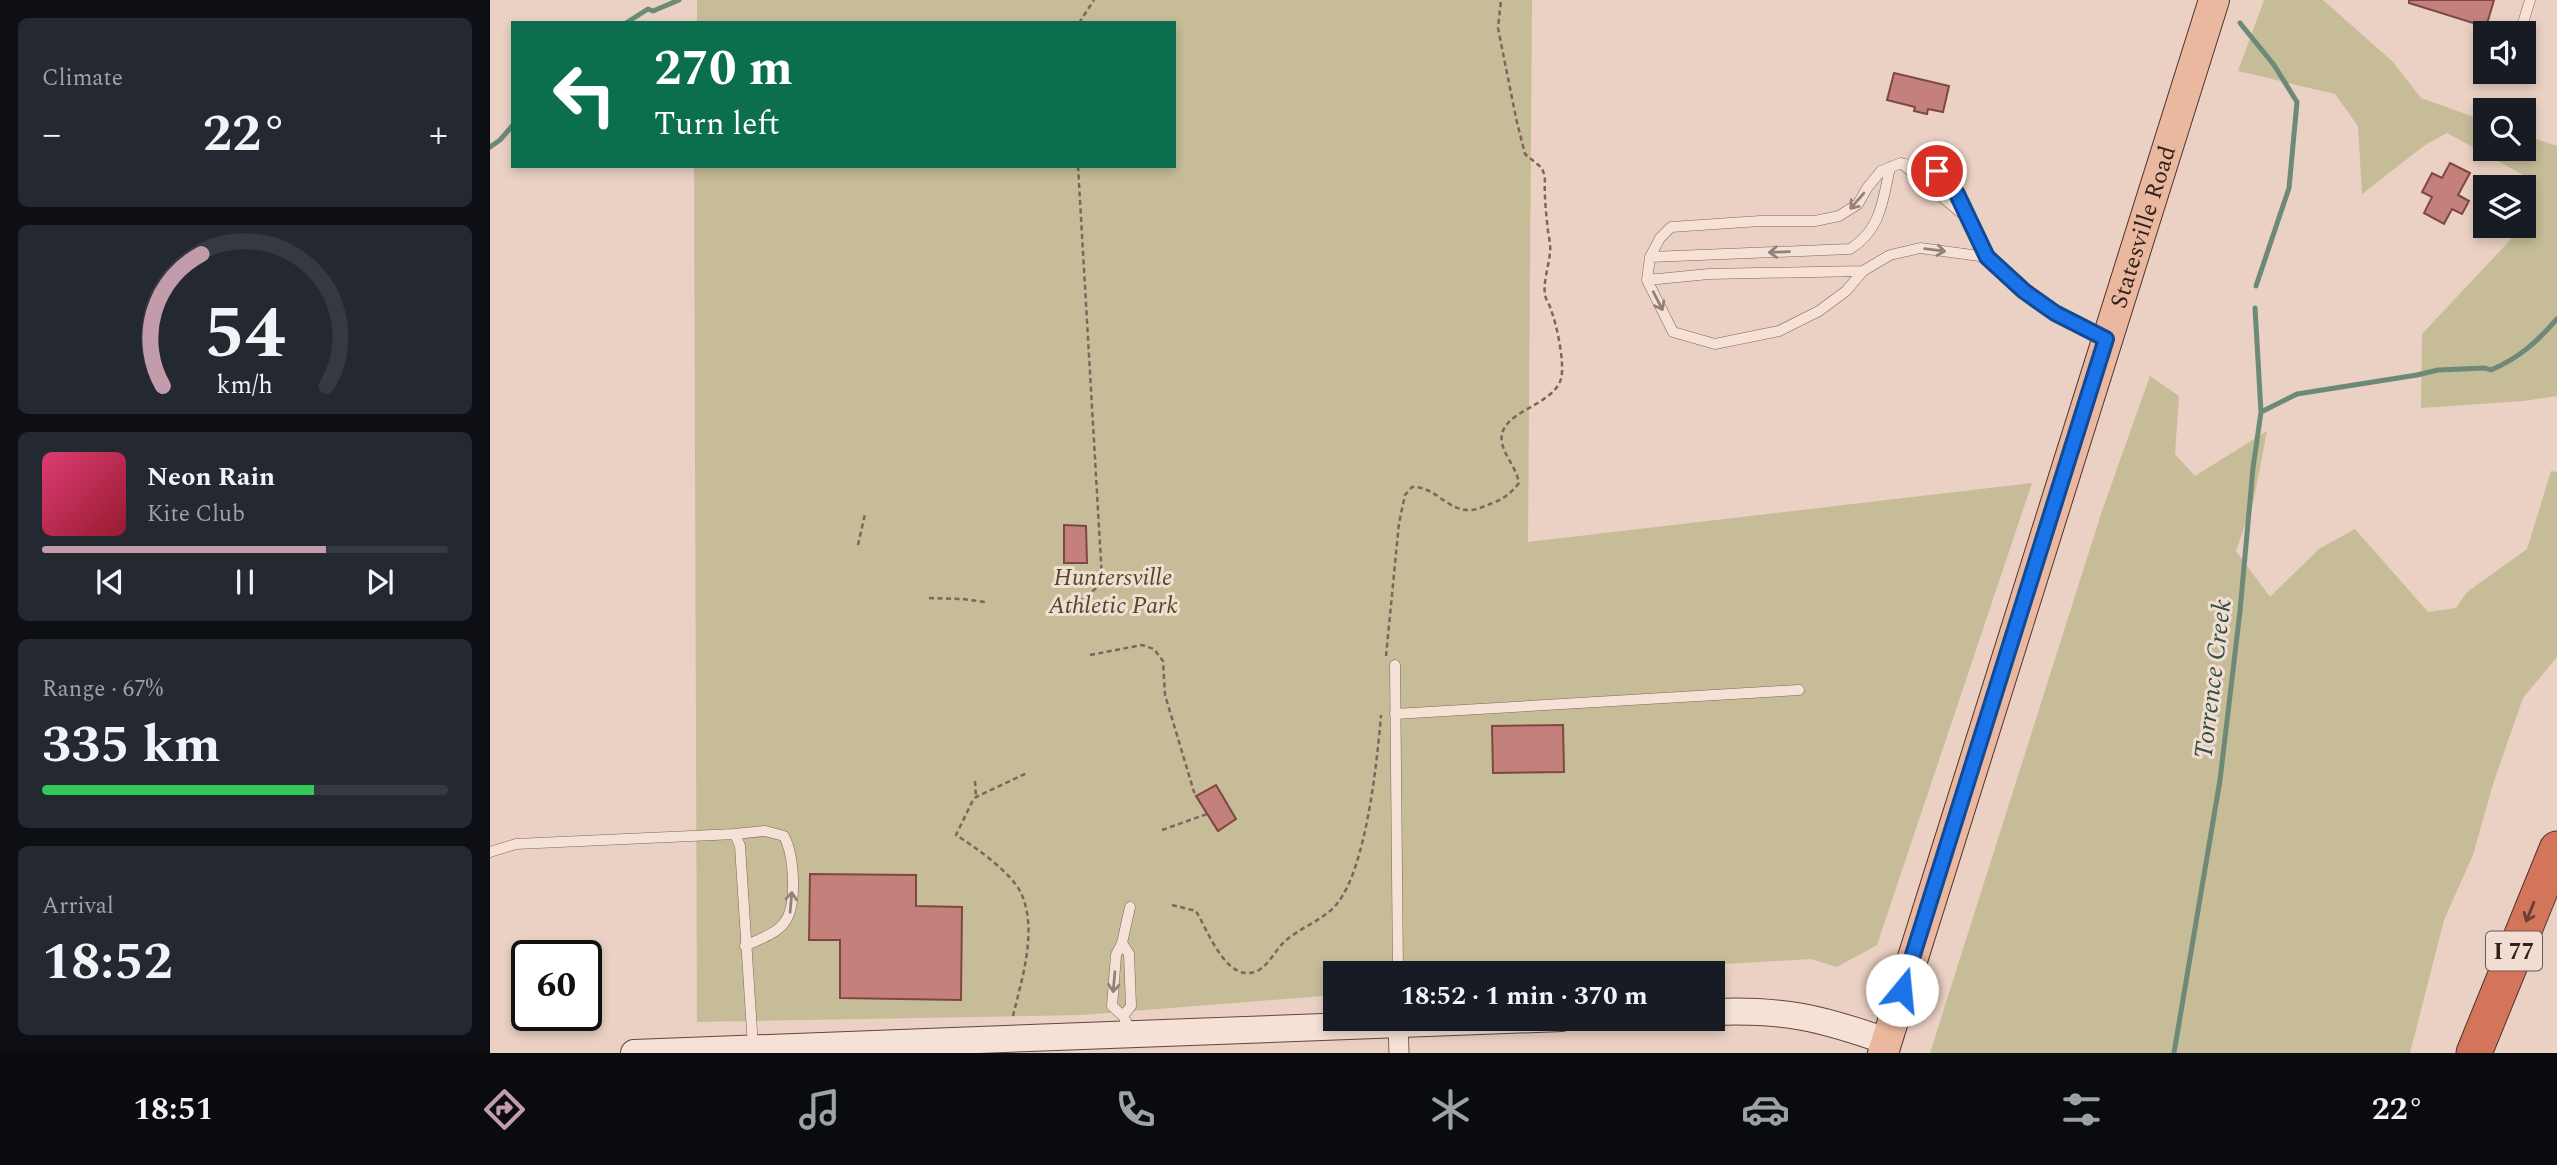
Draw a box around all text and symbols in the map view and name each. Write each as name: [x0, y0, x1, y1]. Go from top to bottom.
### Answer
map controls: [2473, 21, 2536, 238]
button: sound: [2473, 21, 2536, 84]
text: 270 m: [654, 32, 793, 107]
icon: left: [539, 49, 630, 140]
text: Climate: [42, 61, 123, 96]
text: 22°: [203, 95, 287, 174]
button: search: [2473, 98, 2536, 161]
text: Turn left: [654, 100, 780, 149]
text: −: [42, 106, 61, 164]
text: +: [429, 106, 448, 164]
pin: [1907, 141, 1967, 201]
street label: Statesville Road: [2101, 141, 2186, 313]
icon: arrive: [1918, 152, 1956, 190]
button: layers: [2473, 175, 2536, 238]
one-way arrow: [1849, 192, 1865, 210]
one-way arrow: [1923, 244, 1946, 257]
one-way arrow: [1768, 246, 1791, 259]
text: 54: [204, 279, 286, 390]
one-way arrow: [1651, 290, 1665, 311]
text: km/h: [217, 366, 273, 404]
text: Neon Rain: [147, 457, 275, 497]
text: Kite Club: [147, 497, 245, 532]
park label: Huntersville Athletic Park: [1047, 560, 1178, 624]
icon: previous: [91, 563, 129, 601]
icon: pause: [226, 563, 264, 601]
icon: next: [361, 563, 399, 601]
water label: Torrence Creek: [2183, 597, 2243, 761]
text: Range · 67%: [42, 672, 163, 707]
text: 335 km: [42, 706, 221, 785]
text: Arrival: [42, 889, 114, 924]
one-way arrow: [785, 892, 798, 914]
one-way arrow: [2523, 901, 2536, 923]
text: 18:52: [42, 923, 173, 1002]
road number: I 77: [2486, 932, 2542, 970]
speed limit sign: 60: [511, 940, 602, 1031]
position arrow: [1865, 953, 1939, 1027]
one-way arrow: [1107, 970, 1120, 993]
text: 18:52 · 1 min · 370 m: [1400, 976, 1648, 1016]
text: 18:51: [133, 1085, 214, 1134]
icon: directions: [480, 1085, 529, 1134]
icon: music: [795, 1085, 844, 1134]
icon: phone: [1111, 1085, 1160, 1134]
icon: climate: [1426, 1085, 1475, 1134]
icon: car: [1741, 1085, 1790, 1134]
icon: filters: [2057, 1085, 2106, 1134]
text: 22°: [2372, 1085, 2424, 1134]

